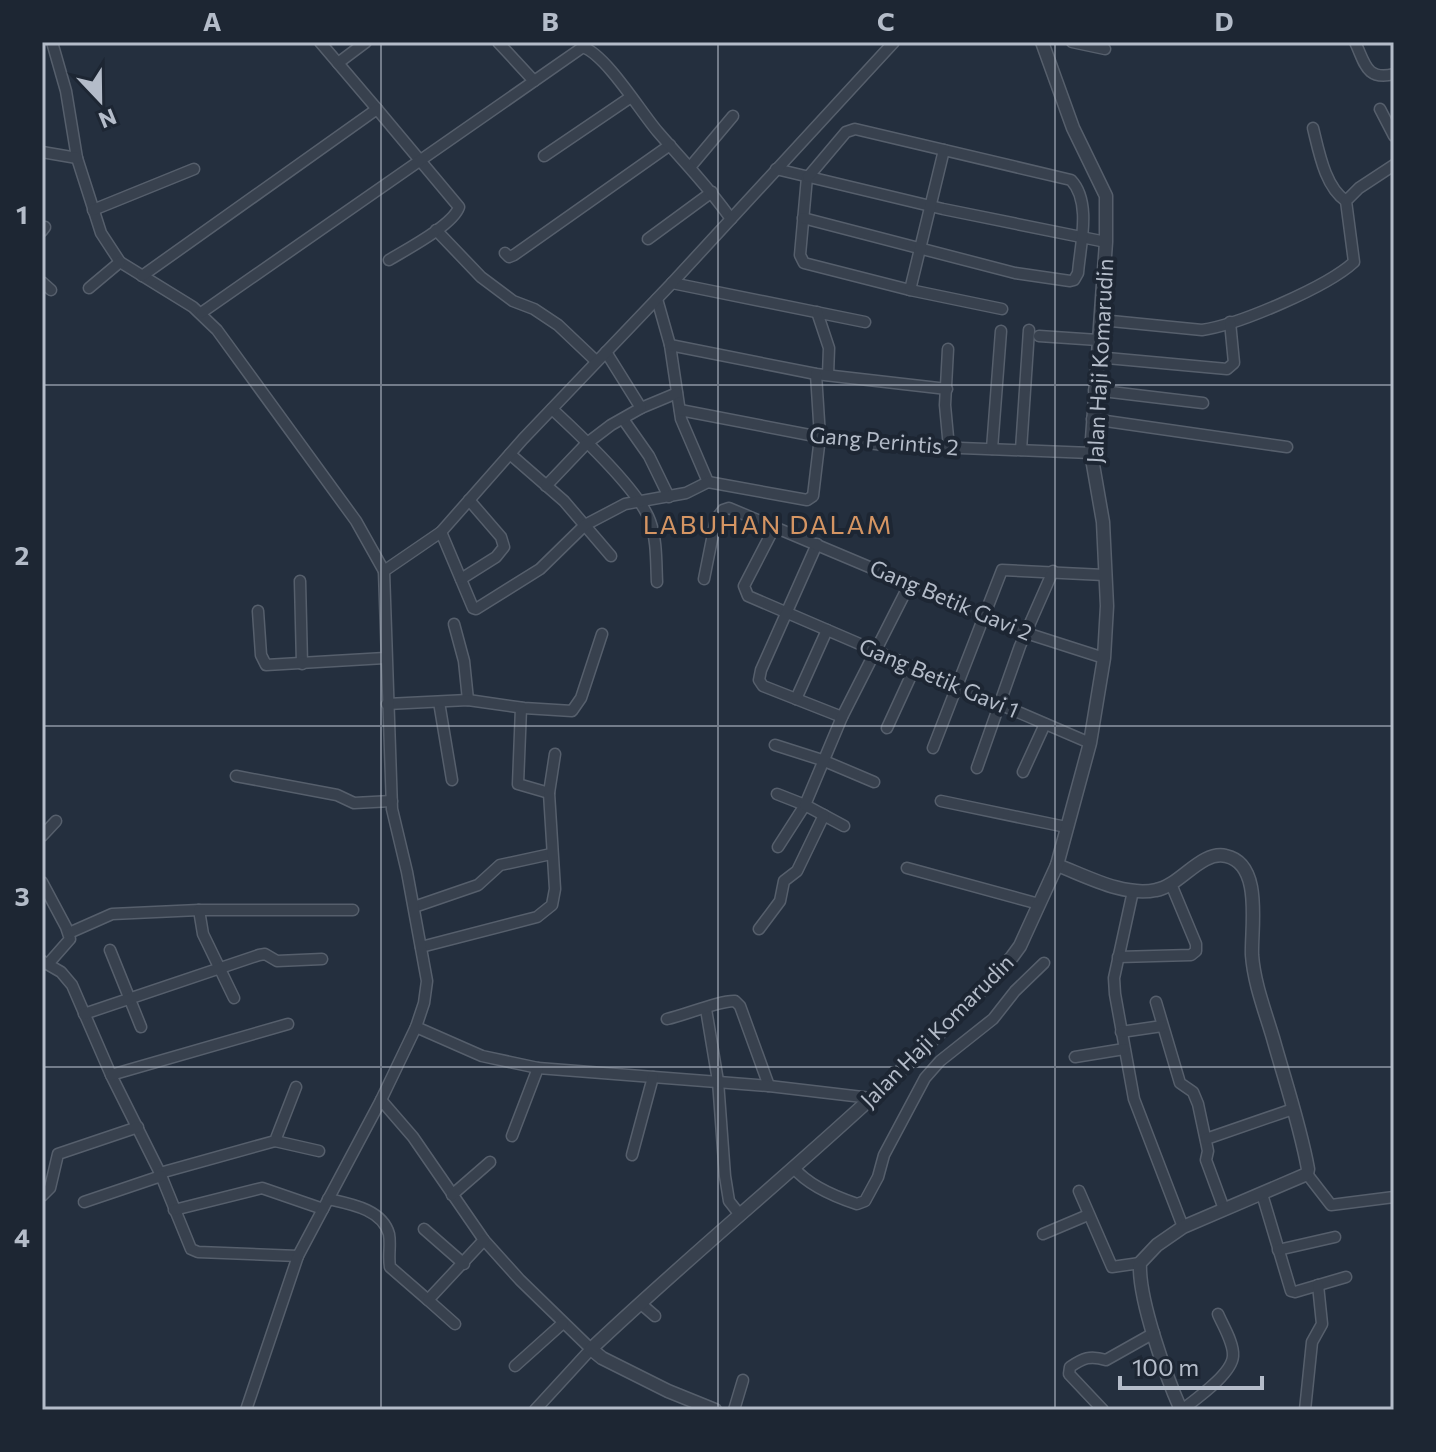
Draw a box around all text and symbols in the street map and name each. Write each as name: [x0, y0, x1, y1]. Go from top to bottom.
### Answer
text: A: [203, 5, 222, 36]
text: B: [541, 5, 559, 36]
text: C: [877, 5, 895, 36]
text: D: [1214, 5, 1234, 36]
north arrow: [60, 60, 140, 140]
text: N: [95, 103, 120, 135]
text: 1: [16, 198, 28, 229]
street label: Jalan Haji Komarudin: [1081, 258, 1118, 464]
street label: Gang Perintis 2: [808, 421, 960, 460]
district label: LABUHAN DALAM: [643, 508, 893, 539]
text: 2: [15, 539, 29, 570]
street label: Gang Betik Gavi 2: [866, 553, 1036, 646]
street label: Gang Betik Gavi 1: [855, 632, 1023, 723]
text: 3: [14, 880, 30, 911]
street label: Jalan Haji Komarudin: [855, 949, 1019, 1113]
text: 4: [14, 1221, 30, 1252]
scale bar: [1120, 1340, 1262, 1390]
text: 100 m: [1132, 1352, 1199, 1381]

